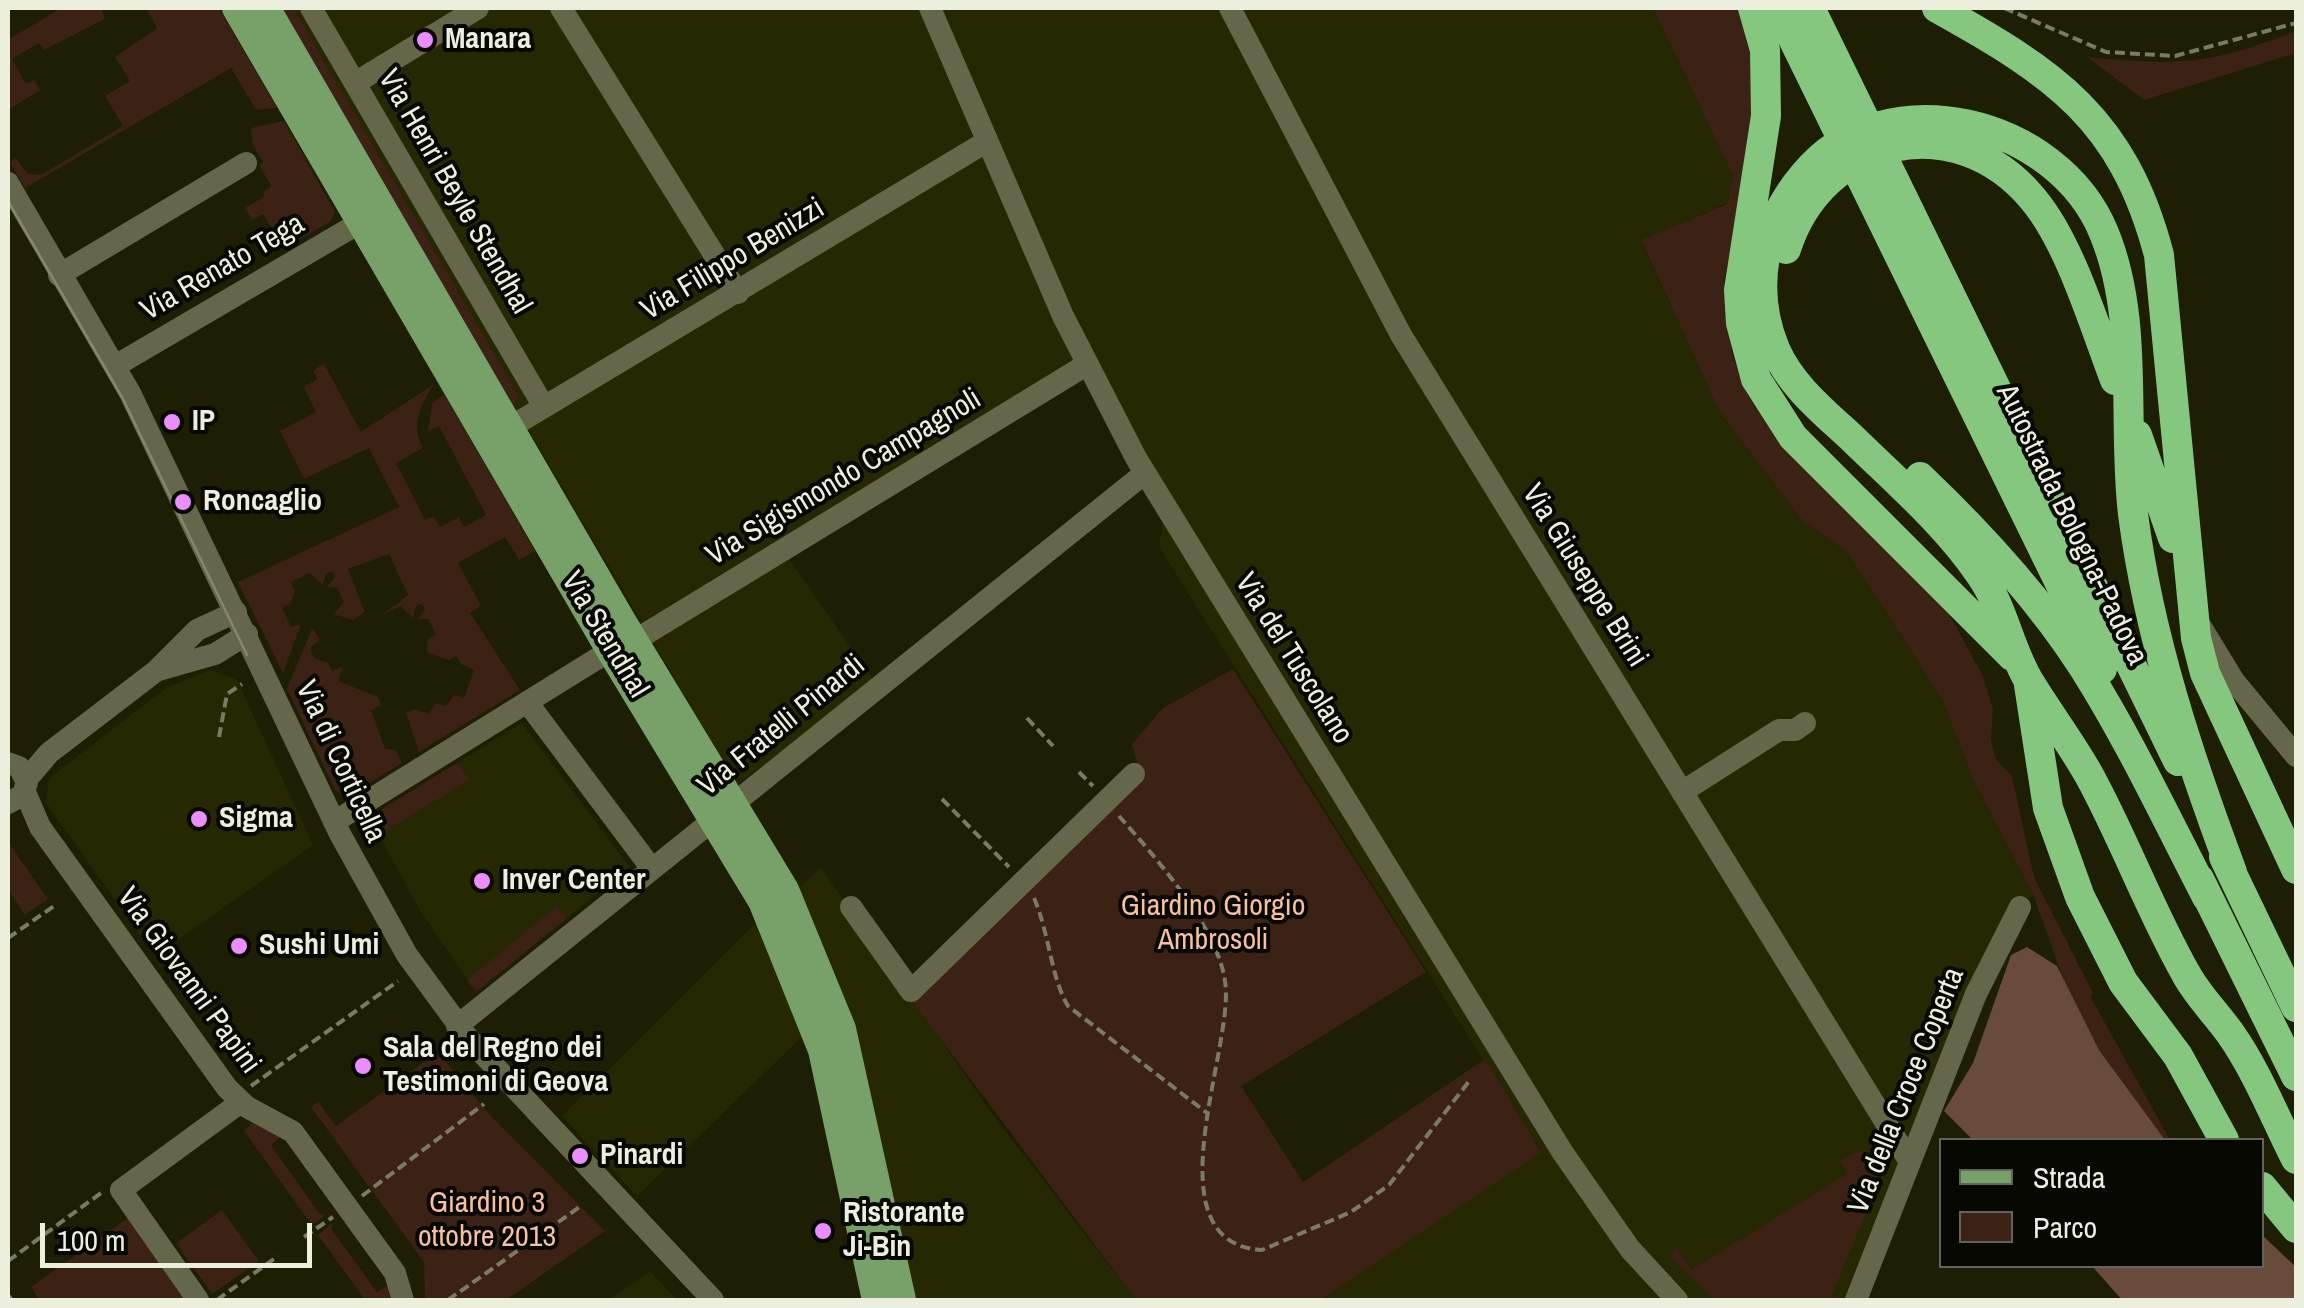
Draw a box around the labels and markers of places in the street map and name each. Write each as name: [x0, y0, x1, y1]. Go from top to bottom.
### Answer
place label: Manara: [445, 22, 531, 58]
marker: Manara: [414, 29, 436, 51]
place label: IP: [192, 404, 215, 440]
marker: IP: [161, 411, 183, 433]
place label: Roncaglio: [203, 484, 322, 520]
marker: Roncaglio: [172, 491, 194, 513]
place label: Sigma: [219, 801, 293, 837]
marker: Sigma: [188, 808, 210, 830]
place label: Inver Center: [502, 863, 646, 899]
marker: Inver Center: [471, 870, 493, 892]
place label: Sushi Umi: [259, 928, 379, 964]
marker: Sushi Umi: [228, 935, 250, 957]
place label: Sala del Regno dei Testimoni di Geova: [383, 1031, 608, 1102]
marker: Sala del Regno dei Testimoni di Geova: [352, 1055, 374, 1077]
place label: Pinardi: [600, 1138, 683, 1174]
marker: Pinardi: [569, 1145, 591, 1167]
place label: Ristorante Ji-Bin: [843, 1196, 965, 1266]
marker: Ristorante Ji-Bin: [812, 1220, 834, 1242]

